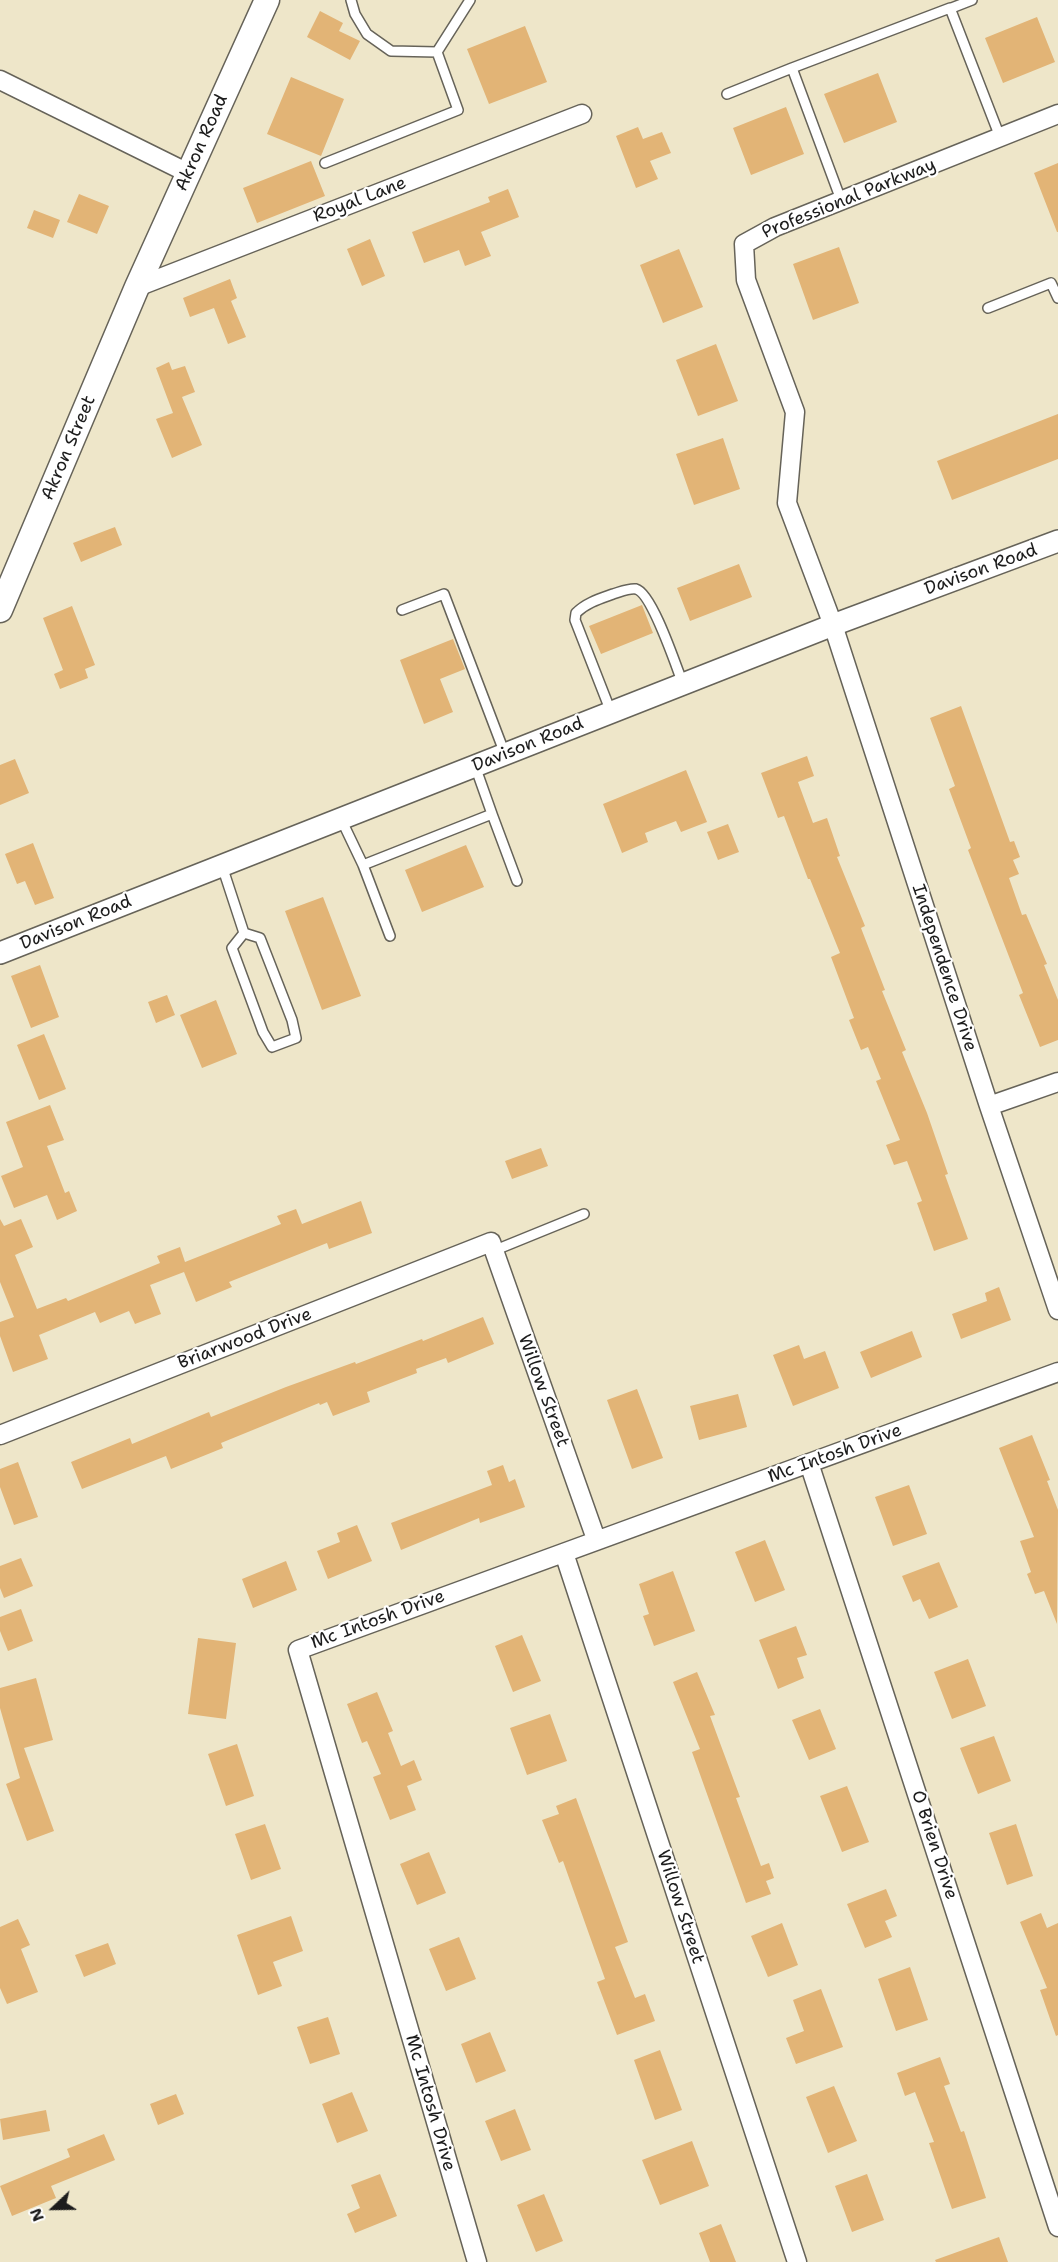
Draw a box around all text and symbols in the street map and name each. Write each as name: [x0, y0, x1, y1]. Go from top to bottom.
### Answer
street label: Akron Road: [171, 91, 233, 195]
street label: Professional Parkway: [759, 154, 939, 244]
street label: Royal Lane: [311, 172, 409, 228]
street label: Akron Street: [37, 392, 101, 504]
street label: Davison Road: [922, 540, 1040, 600]
street label: Davison Road: [469, 713, 587, 777]
street label: Independence Drive: [907, 882, 981, 1054]
street label: Davison Road: [17, 891, 135, 955]
street label: Briarwood Drive: [175, 1304, 315, 1374]
street label: Willow Street: [513, 1332, 573, 1450]
street label: Mc Intosh Drive: [765, 1420, 905, 1488]
street label: Mc Intosh Drive: [308, 1586, 448, 1654]
street label: O Brien Drive: [906, 1788, 962, 1902]
street label: Willow Street: [651, 1847, 709, 1967]
street label: Mc Intosh Drive: [400, 2032, 460, 2174]
north arrow: [24, 2178, 84, 2238]
text: N: [25, 2205, 49, 2225]

